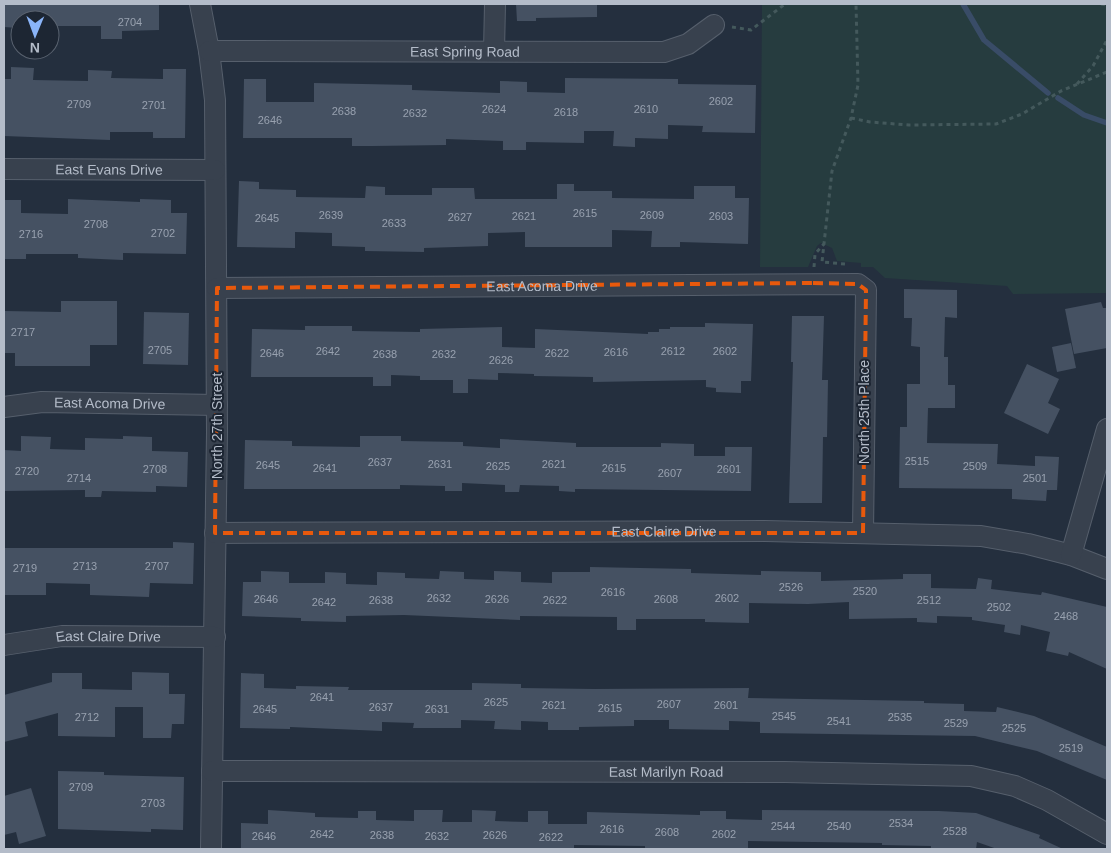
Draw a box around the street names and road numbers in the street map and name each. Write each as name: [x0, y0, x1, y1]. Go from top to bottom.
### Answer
street label: East Spring Road: [410, 43, 520, 60]
street label: East Evans Drive: [55, 161, 163, 178]
street label: East Acoma Drive: [486, 278, 598, 294]
street label: North 25th Place: [856, 360, 872, 464]
street label: North 27th Street: [209, 373, 225, 479]
street label: East Acoma Drive: [54, 394, 166, 412]
street label: East Claire Drive: [611, 523, 717, 540]
street label: East Claire Drive: [55, 628, 161, 645]
street label: East Marilyn Road: [609, 764, 723, 780]

